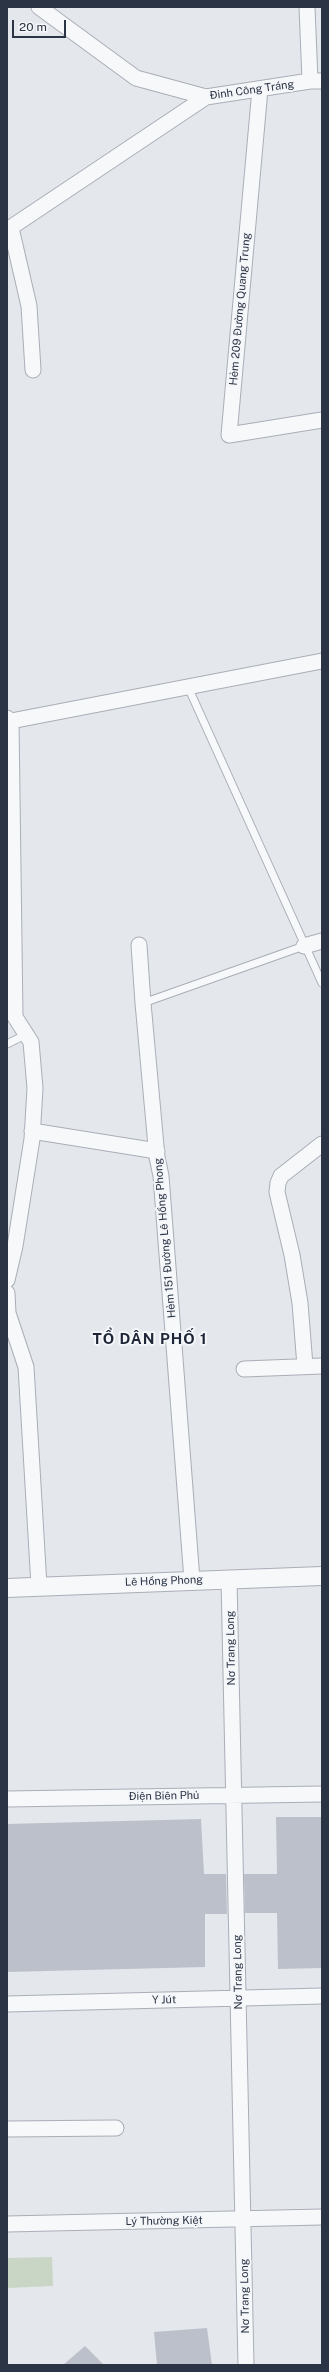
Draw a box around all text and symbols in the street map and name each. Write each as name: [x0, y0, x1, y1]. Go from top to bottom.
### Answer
scale bar: [14, 12, 68, 38]
text: 20 m: [19, 20, 47, 34]
street label: Đinh Công Tráng: [209, 78, 295, 102]
street label: Hẻm 209 Đường Quang Trung: [227, 232, 253, 386]
street label: Hẻm 151 Đường Lê Hồng Phong: [151, 1157, 179, 1319]
district label: TỔ DÂN PHỐ 1: [93, 1330, 207, 1348]
street label: Lê Hồng Phong: [125, 1573, 203, 1589]
street label: Nơ Trang Long: [224, 1610, 238, 1686]
street label: Điện Biên Phủ: [128, 1789, 200, 1803]
street label: Nơ Trang Long: [231, 1934, 245, 2010]
street label: Y Jút: [152, 1993, 176, 2007]
street label: Lý Thường Kiệt: [125, 2214, 203, 2228]
street label: Nơ Trang Long: [238, 2258, 252, 2334]

